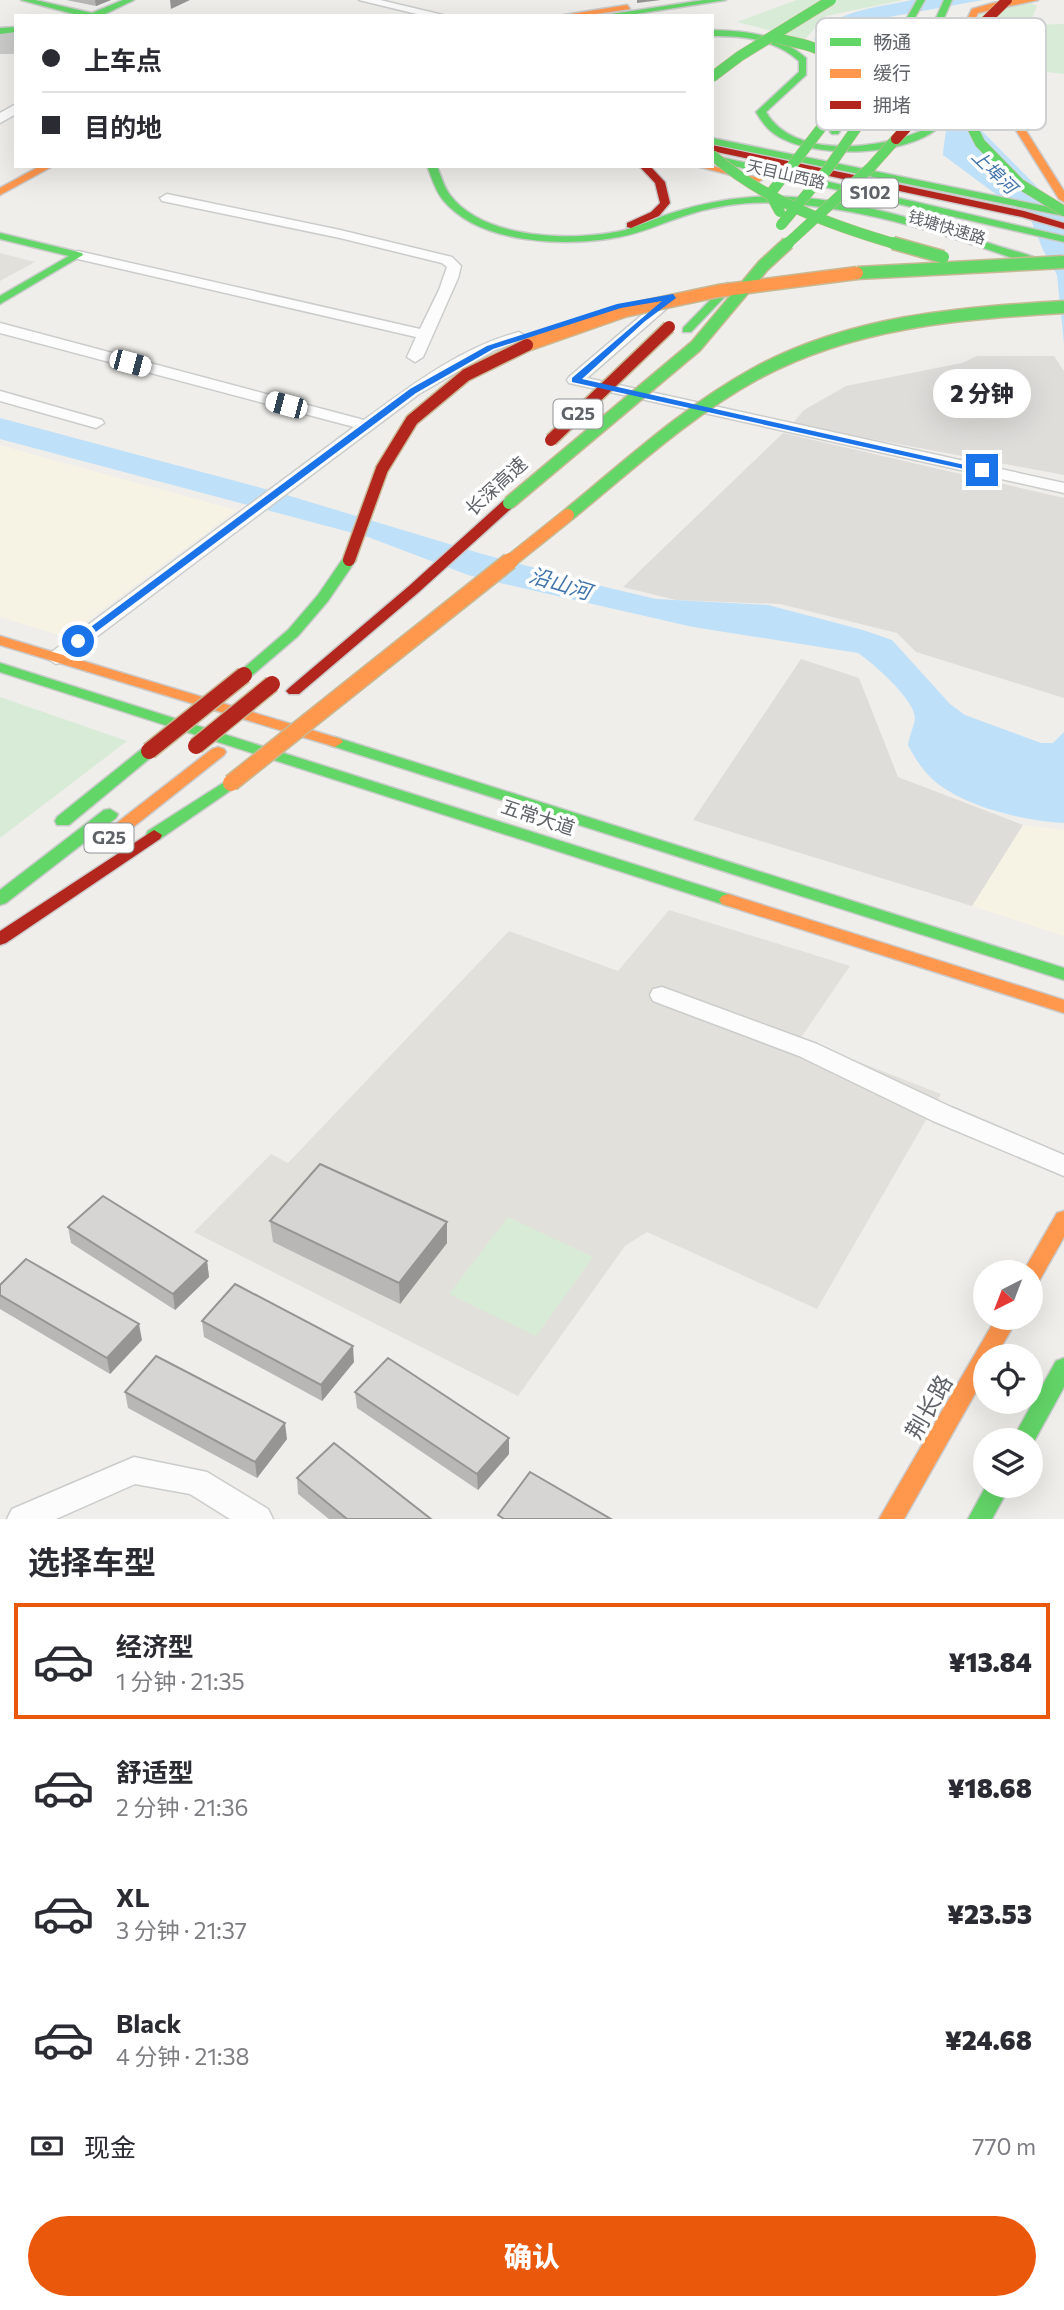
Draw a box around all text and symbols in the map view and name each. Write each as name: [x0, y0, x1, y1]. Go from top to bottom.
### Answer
legend: [816, 18, 1046, 130]
text: 畅通: [873, 30, 911, 53]
text: 上车点: [84, 44, 162, 75]
text: 缓行: [873, 61, 911, 84]
text: 拥堵: [873, 93, 911, 116]
text: 目的地: [84, 111, 162, 142]
water label: 上埠河: [968, 145, 1024, 200]
street label: 天目山西路: [745, 155, 827, 192]
road number: S102: [842, 178, 898, 208]
street label: 钱塘快速路: [906, 206, 988, 247]
car: [107, 347, 154, 379]
callout: 2 分钟: [933, 368, 1031, 418]
text: 2 分钟: [950, 379, 1014, 407]
car: [263, 389, 310, 421]
road number: G25: [554, 400, 602, 428]
street label: 长深高速: [460, 451, 531, 520]
route end: [966, 454, 998, 486]
water label: 沿山河: [527, 561, 598, 605]
route start: [62, 625, 94, 657]
street label: 五常大道: [498, 794, 578, 839]
road number: G25: [84, 824, 134, 852]
north arrow: [973, 1260, 1043, 1330]
map controls: [973, 1260, 1043, 1498]
button: locate: [973, 1344, 1043, 1414]
street label: 荆长路: [899, 1370, 958, 1443]
button: layers: [973, 1428, 1043, 1498]
text: 选择车型: [28, 1541, 156, 1581]
icon: car: [32, 1630, 95, 1693]
text: 经济型: [116, 1630, 194, 1661]
text: ¥13.84: [948, 1646, 1032, 1677]
text: 1 分钟 · 21:35: [116, 1667, 245, 1695]
icon: car: [32, 1756, 95, 1819]
text: 舒适型: [116, 1756, 194, 1787]
text: ¥18.68: [947, 1772, 1032, 1803]
text: 2 分钟 · 21:36: [116, 1793, 249, 1821]
text: XL: [116, 1881, 150, 1912]
icon: car: [32, 1882, 95, 1945]
text: ¥23.53: [947, 1898, 1032, 1929]
text: 3 分钟 · 21:37: [116, 1916, 247, 1944]
text: Black: [116, 2007, 182, 2038]
icon: car: [32, 2008, 95, 2071]
text: ¥24.68: [945, 2024, 1032, 2055]
text: 4 分钟 · 21:38: [116, 2042, 250, 2070]
icon: cash: [28, 2127, 66, 2165]
text: 现金: [84, 2131, 136, 2162]
text: 770 m: [972, 2132, 1036, 2160]
button: 确认: [28, 2216, 1036, 2296]

